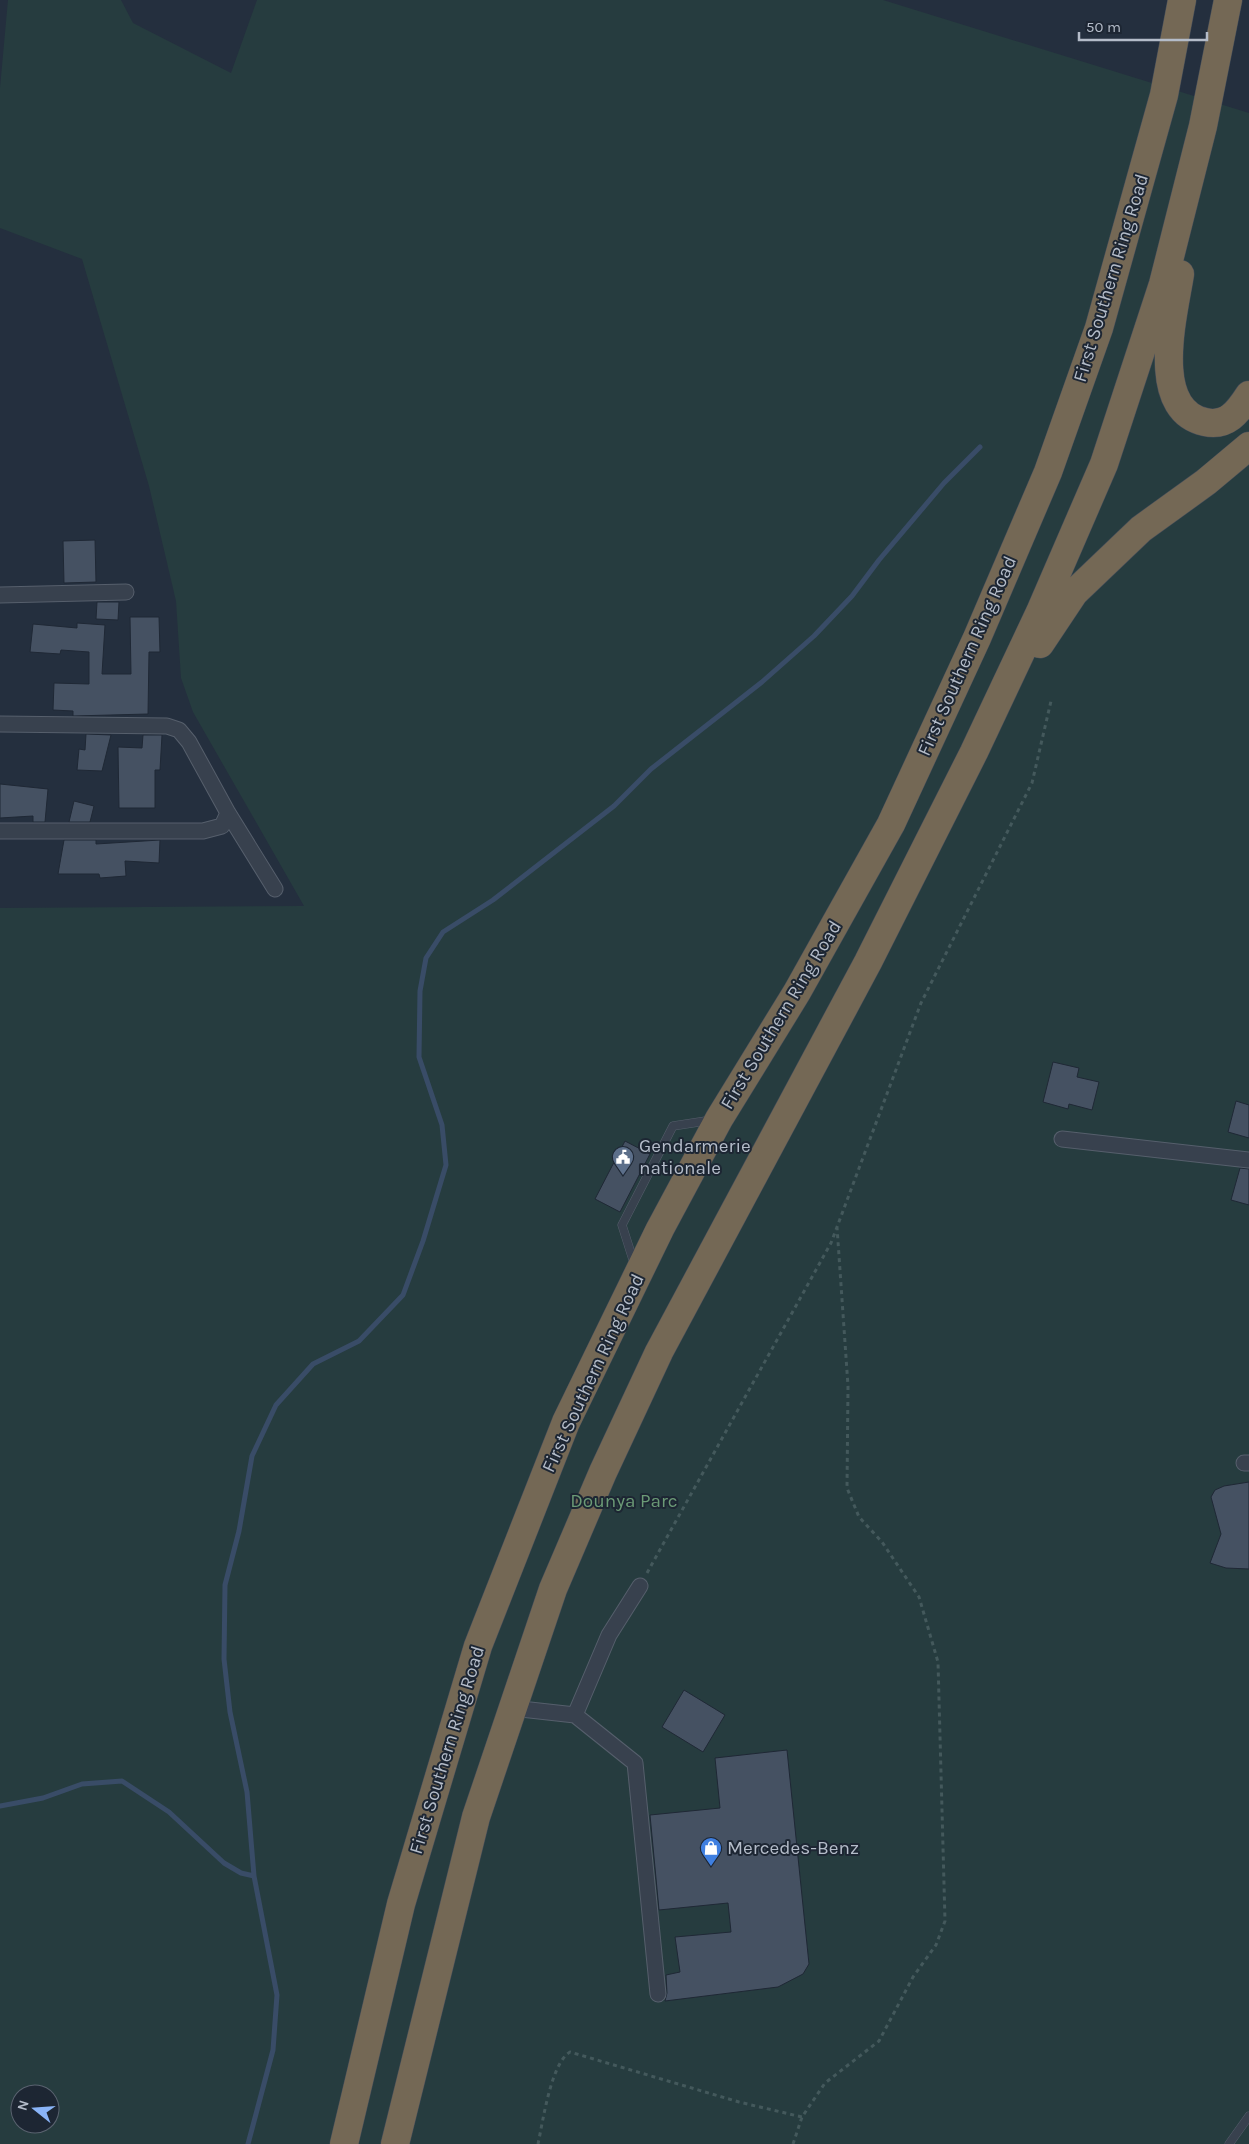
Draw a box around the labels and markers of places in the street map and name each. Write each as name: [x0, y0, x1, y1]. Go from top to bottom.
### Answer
place label: Gendarmerie nationale: [639, 1135, 751, 1179]
public building icon: Gendarmerie nationale: [611, 1145, 635, 1176]
shop icon: Mercedes-Benz: [699, 1836, 723, 1867]
place label: Mercedes-Benz: [727, 1837, 859, 1859]

